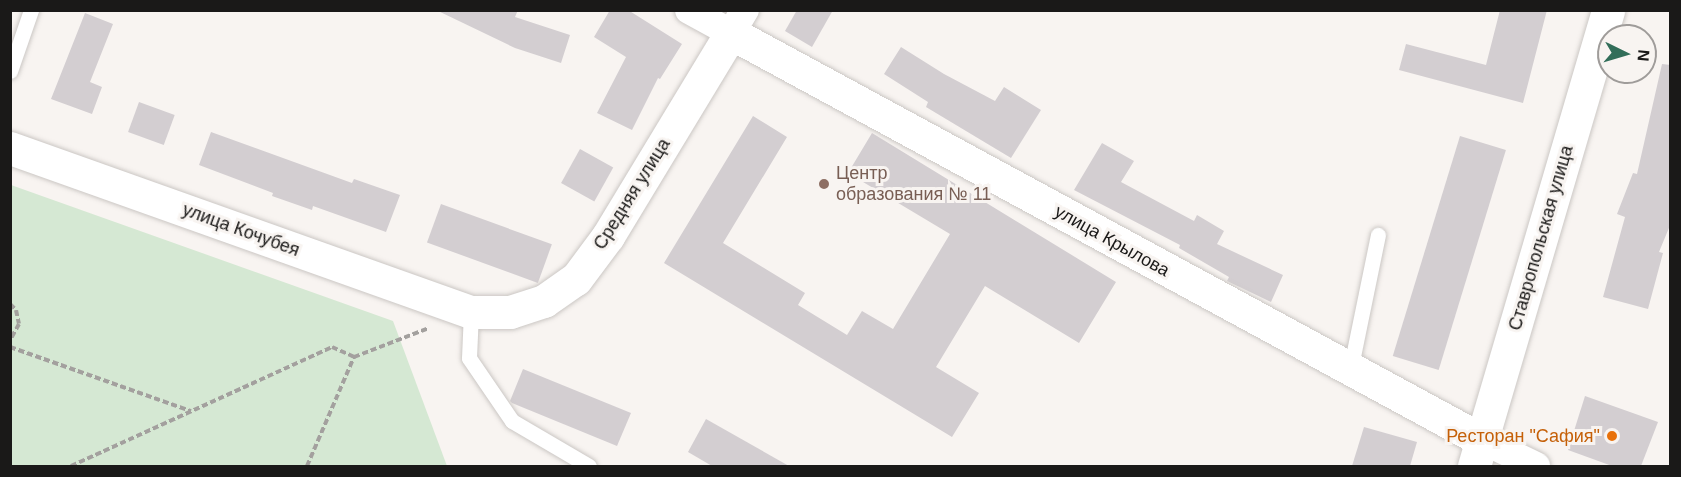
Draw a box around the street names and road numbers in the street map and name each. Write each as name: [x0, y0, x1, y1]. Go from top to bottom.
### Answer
street label: Средняя улица: [589, 134, 675, 254]
street label: Ставропольская улица: [1504, 143, 1578, 333]
street label: улица Кочубея: [180, 199, 302, 261]
street label: улица Крылова: [1051, 201, 1173, 281]

